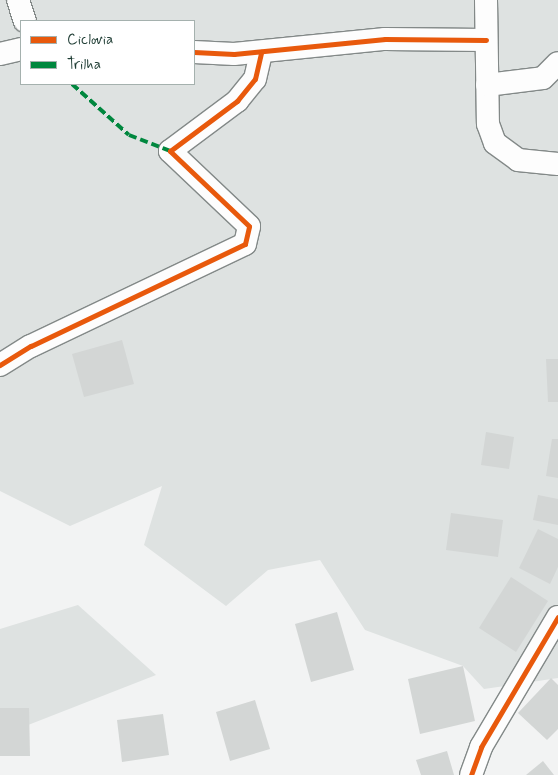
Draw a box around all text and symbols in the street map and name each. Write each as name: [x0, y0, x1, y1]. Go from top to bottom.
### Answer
legend: [20, 20, 195, 85]
text: Ciclovia: [67, 30, 113, 50]
text: Trilha: [67, 55, 101, 75]

